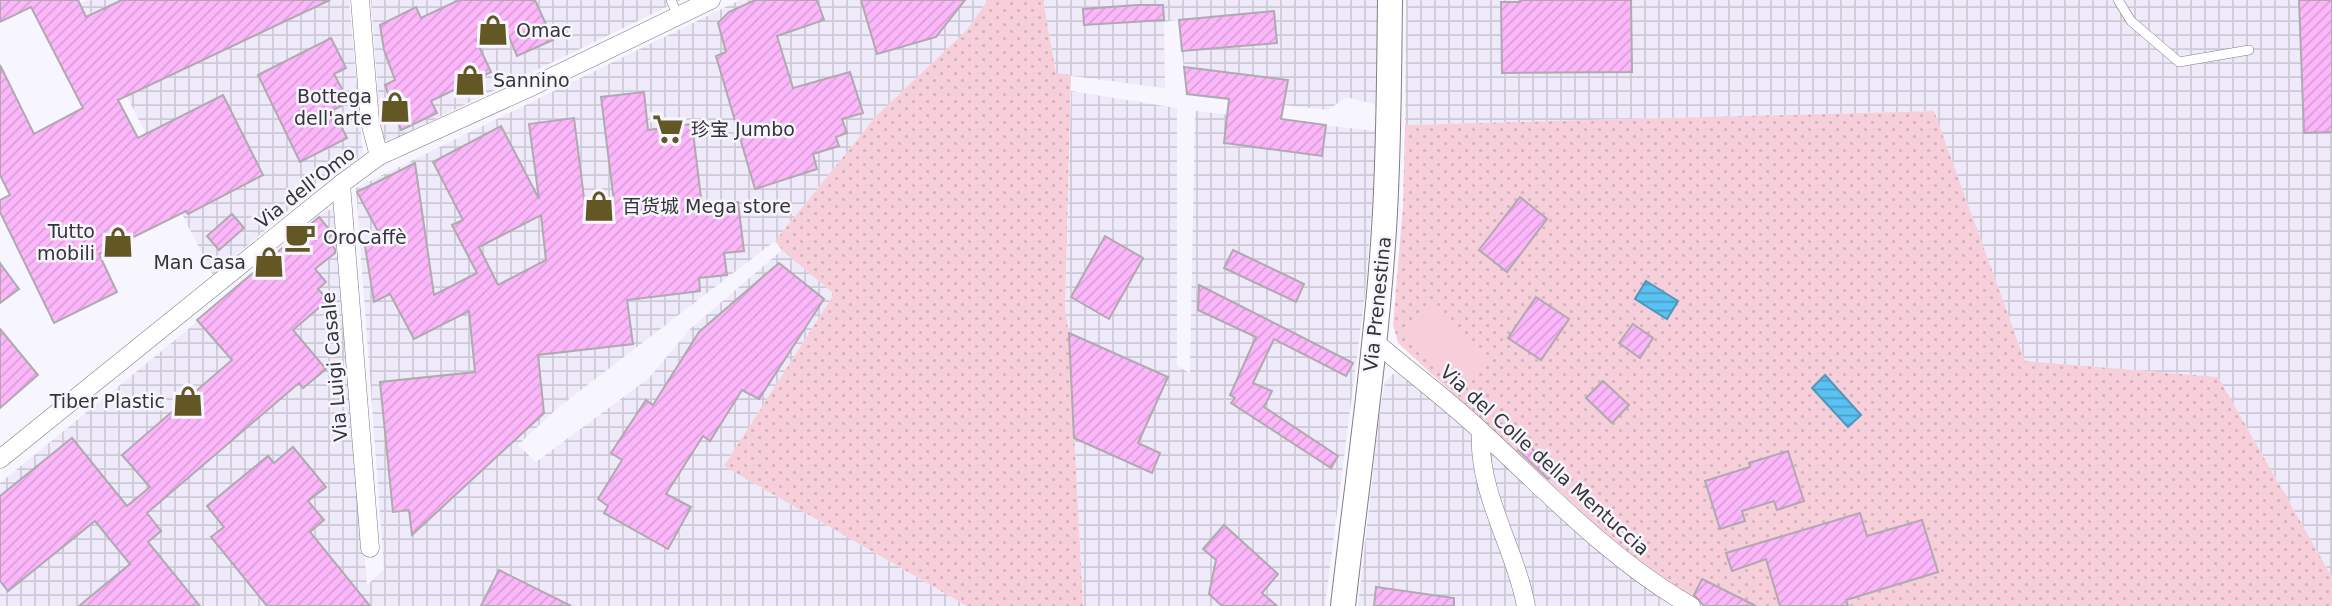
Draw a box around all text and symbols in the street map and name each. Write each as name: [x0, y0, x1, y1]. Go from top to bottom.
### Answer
shop icon: Omac: [476, 13, 510, 47]
place label: Omac: [516, 19, 572, 41]
shop icon: Sannino: [453, 63, 487, 97]
place label: Sannino: [493, 69, 570, 91]
place label: Bottega dell'arte: [294, 85, 372, 129]
shop icon: Bottega dell'arte: [378, 90, 412, 124]
supermarket icon: 珍宝 Jumbo: [651, 112, 685, 146]
place label: 珍宝 Jumbo: [691, 118, 795, 140]
street label: Via dell'Omo: [251, 141, 359, 233]
shop icon: 百货城 Mega store: [582, 189, 616, 223]
place label: 百货城 Mega store: [622, 195, 791, 217]
place label: Tutto mobili: [37, 220, 95, 264]
cafe icon: OroCaffè: [283, 220, 317, 254]
shop icon: Tutto mobili: [101, 225, 135, 259]
place label: OroCaffè: [323, 226, 407, 248]
street label: Via Prenestina: [1359, 235, 1395, 373]
shop icon: Man Casa: [252, 245, 286, 279]
place label: Man Casa: [153, 251, 246, 273]
street label: Via Luigi Casale: [317, 291, 351, 443]
street label: Via del Colle della Mentuccia: [1436, 360, 1654, 560]
shop icon: Tiber Plastic: [171, 384, 205, 418]
place label: Tiber Plastic: [49, 390, 165, 412]

